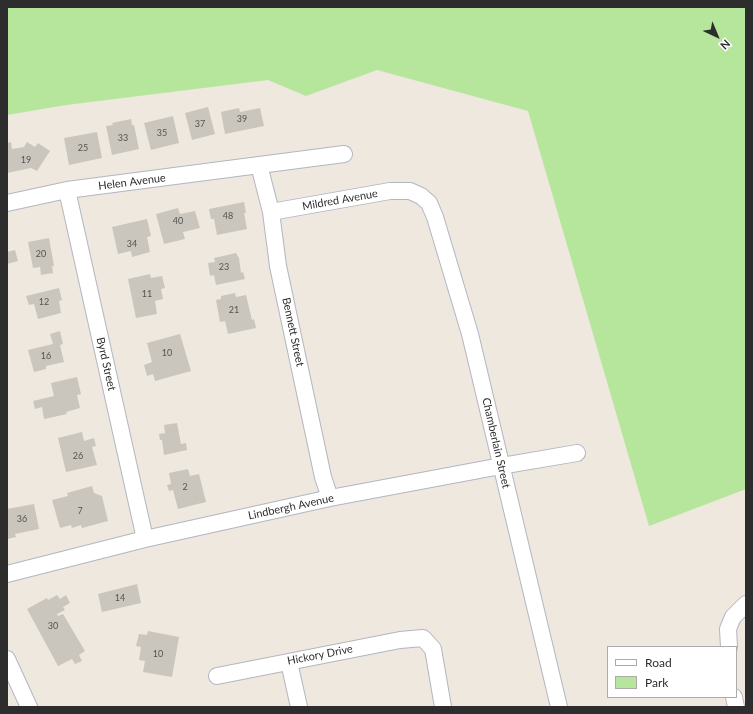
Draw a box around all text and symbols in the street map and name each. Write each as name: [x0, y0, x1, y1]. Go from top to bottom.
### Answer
north arrow: [697, 16, 737, 56]
text: N: [718, 37, 733, 53]
house number: 39: [237, 114, 247, 124]
house number: 37: [195, 119, 205, 129]
house number: 35: [157, 128, 167, 138]
house number: 33: [118, 133, 128, 143]
house number: 25: [78, 143, 88, 153]
house number: 19: [21, 155, 31, 165]
street label: Helen Avenue: [98, 171, 166, 193]
street label: Mildred Avenue: [301, 187, 379, 213]
house number: 48: [223, 211, 233, 221]
house number: 40: [173, 216, 183, 226]
house number: 34: [127, 239, 137, 249]
house number: 20: [36, 249, 46, 259]
house number: 23: [219, 262, 229, 272]
house number: 11: [142, 289, 152, 299]
street label: Bennett Street: [279, 296, 307, 368]
house number: 12: [39, 297, 49, 307]
house number: 21: [229, 305, 239, 315]
street label: Byrd Street: [93, 336, 119, 392]
house number: 10: [162, 348, 172, 358]
house number: 16: [41, 351, 51, 361]
street label: Chamberlain Street: [479, 396, 513, 490]
house number: 26: [73, 451, 83, 461]
house number: 2: [182, 482, 188, 492]
street label: Lindbergh Avenue: [247, 491, 335, 523]
house number: 7: [77, 506, 83, 516]
house number: 36: [17, 514, 27, 524]
house number: 14: [115, 593, 125, 603]
house number: 30: [48, 621, 58, 631]
street label: Hickory Drive: [286, 642, 354, 668]
legend: [607, 646, 737, 698]
house number: 10: [153, 649, 163, 659]
text: Road: [645, 655, 672, 670]
text: Park: [645, 675, 668, 690]

